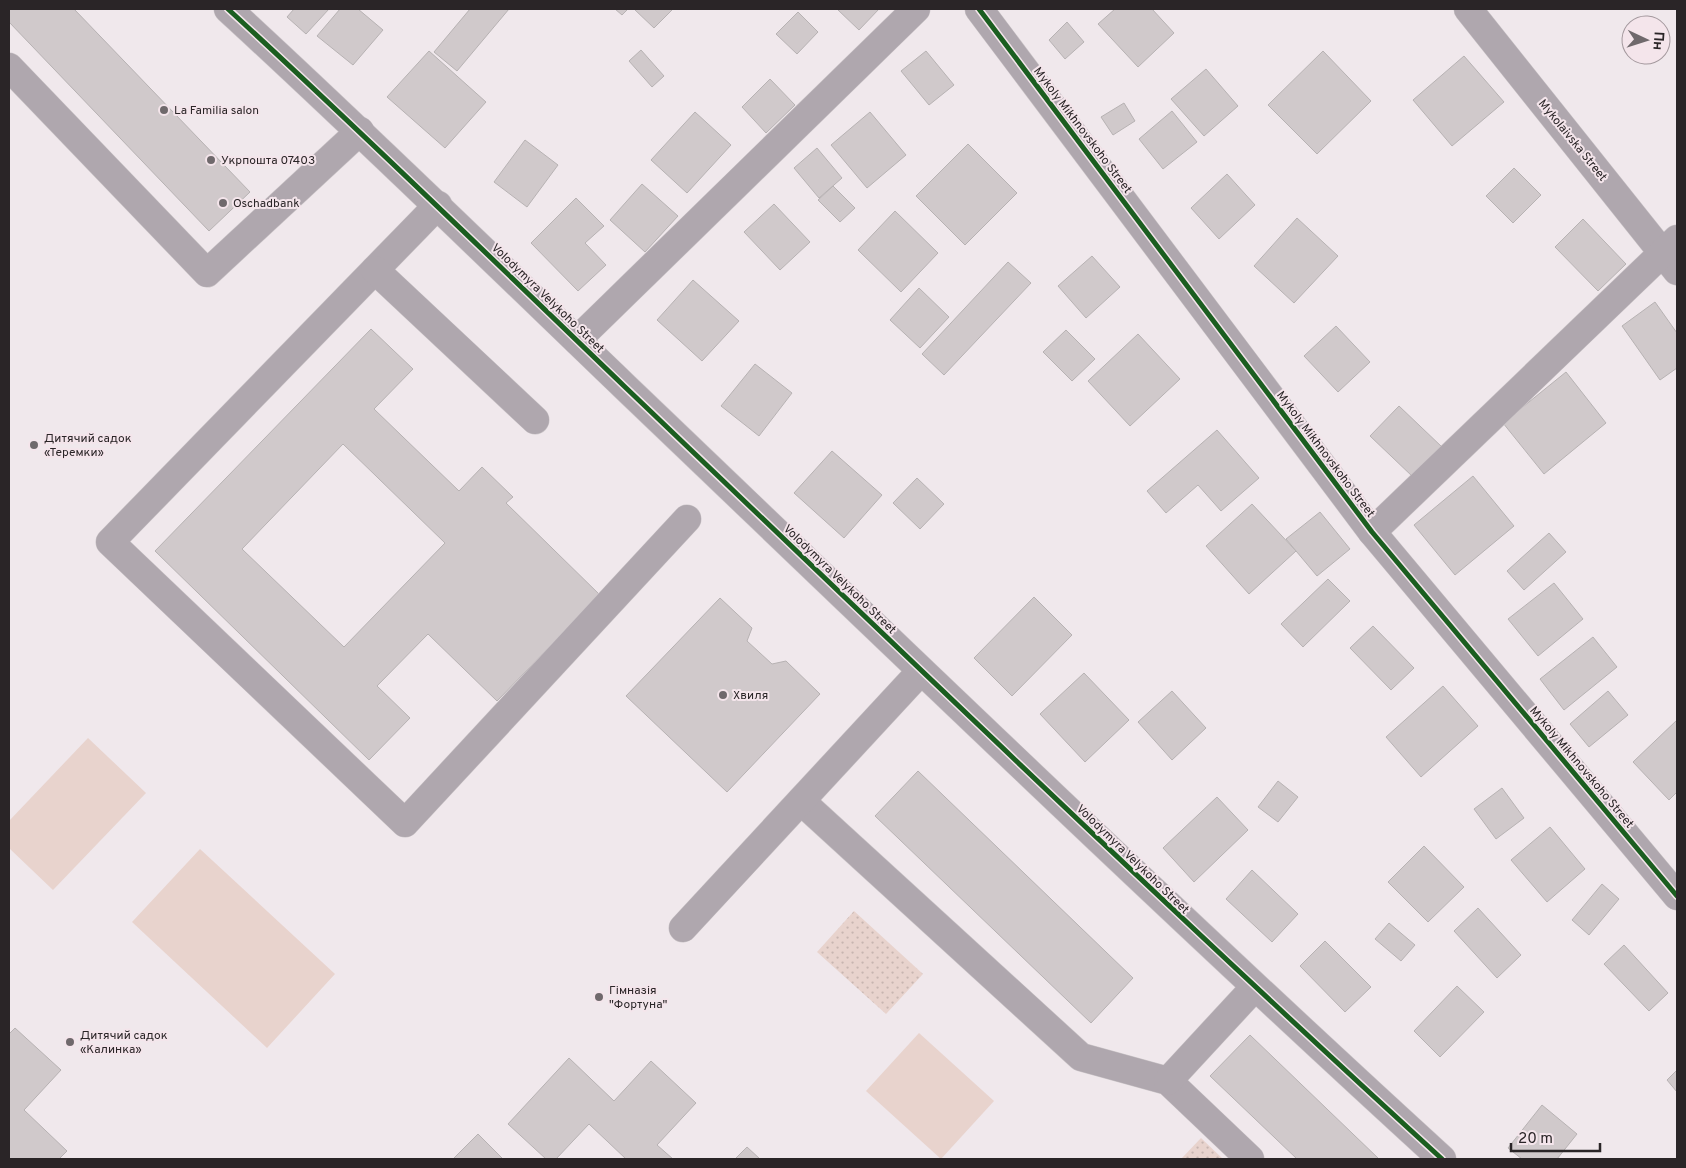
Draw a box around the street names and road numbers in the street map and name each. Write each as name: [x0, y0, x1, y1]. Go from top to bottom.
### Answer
street label: Mykoly Mikhnovskoho Street: [1029, 64, 1135, 197]
street label: Mykolaivska Street: [1534, 96, 1610, 185]
street label: Volodymyra Velykoho Street: [487, 240, 607, 357]
street label: Mykoly Mikhnovskoho Street: [1272, 388, 1378, 521]
street label: Volodymyra Velykoho Street: [779, 521, 899, 638]
street label: Mykoly Mikhnovskoho Street: [1526, 703, 1637, 832]
street label: Volodymyra Velykoho Street: [1072, 801, 1192, 918]

